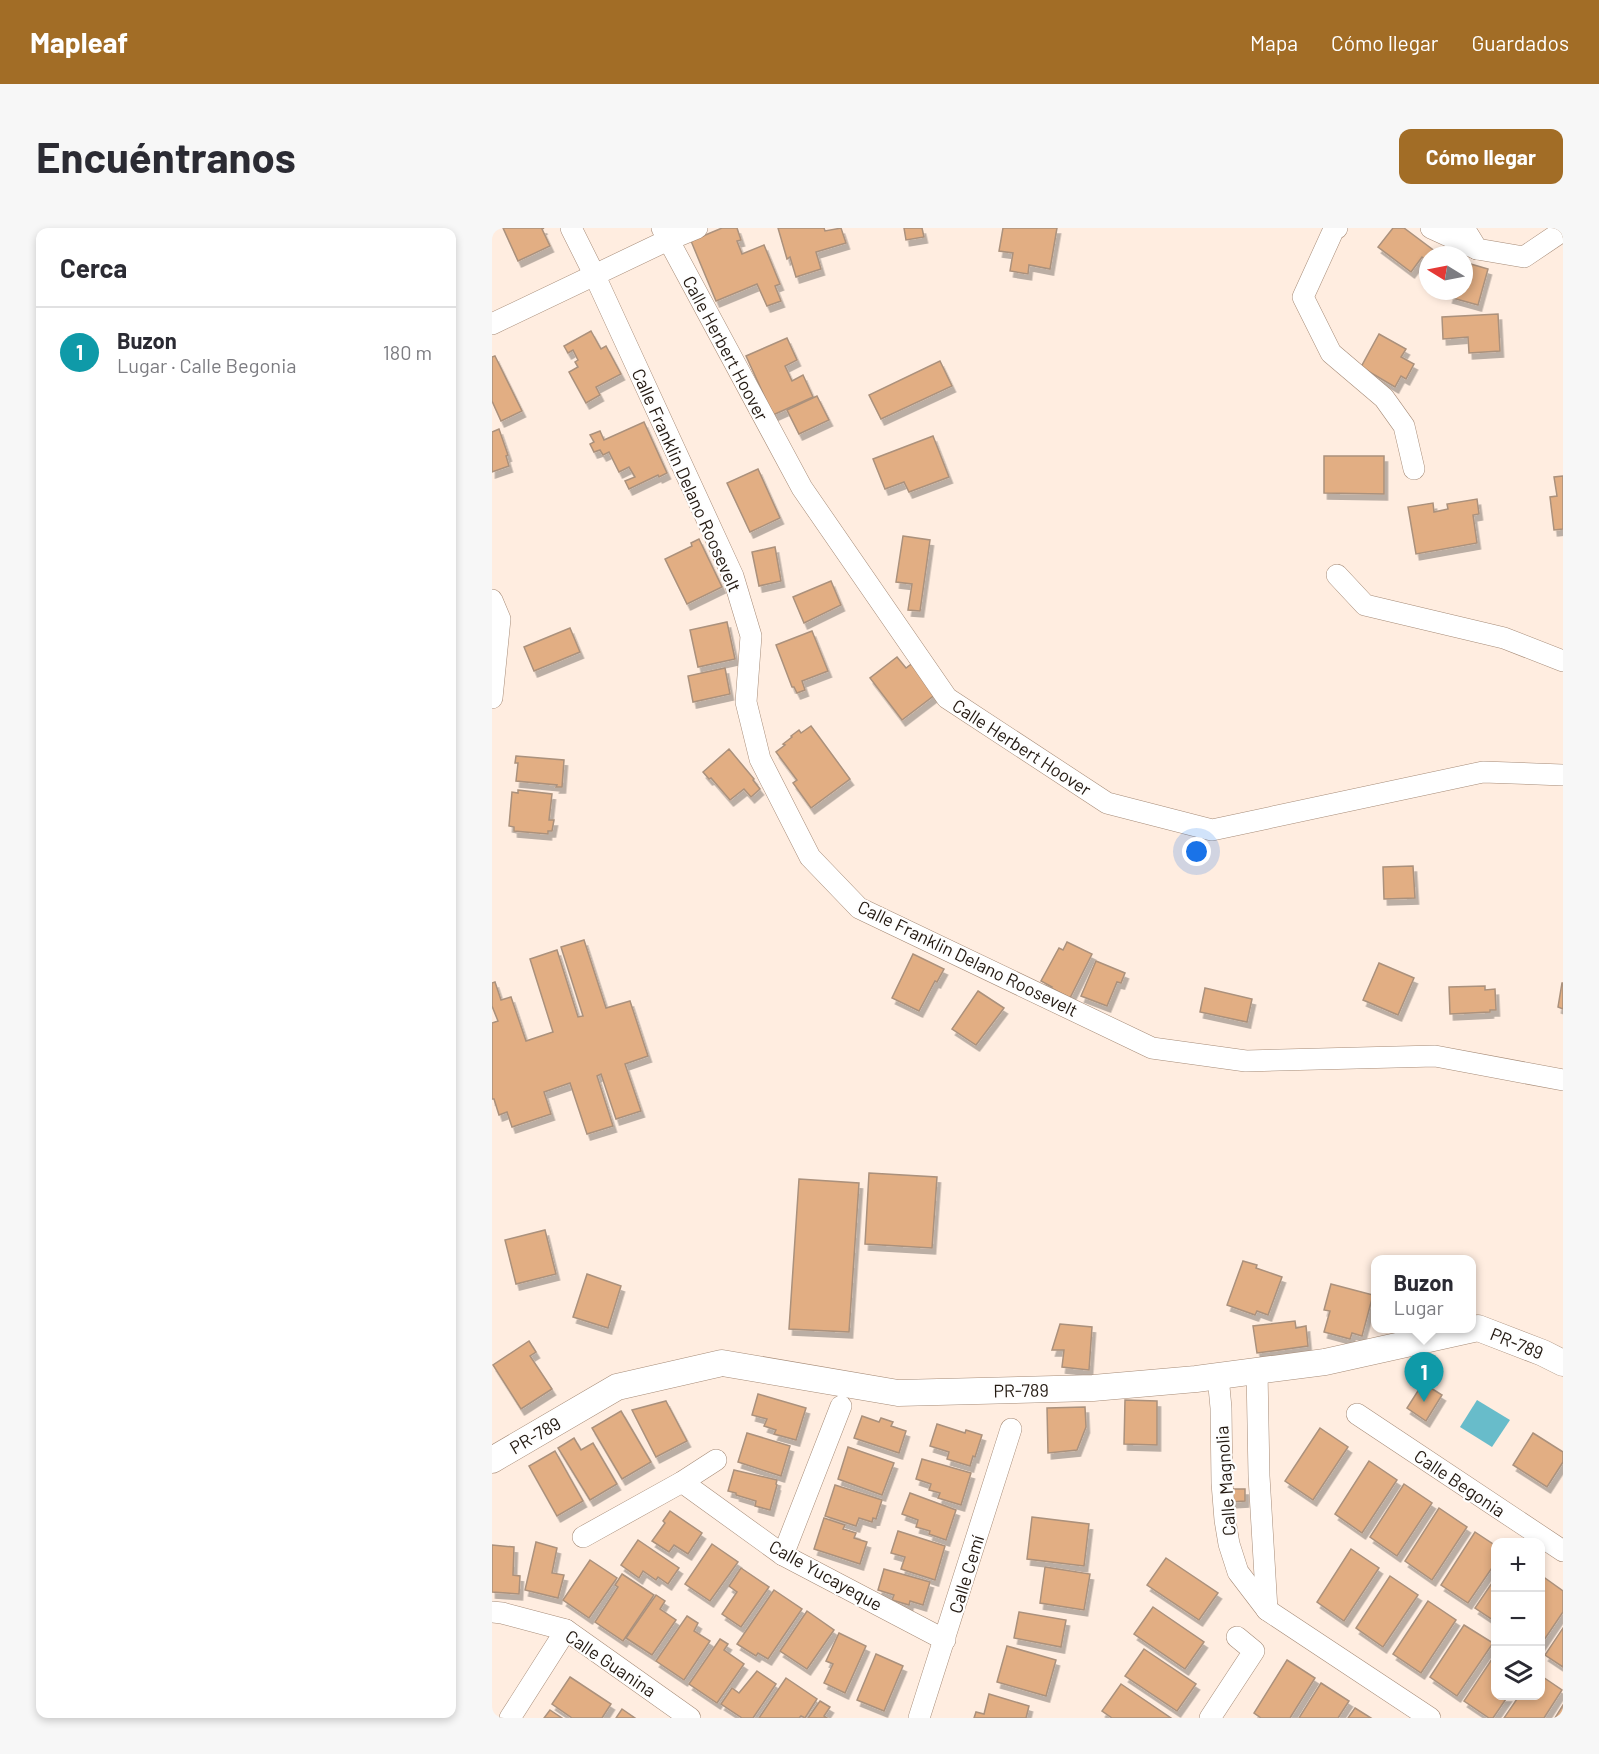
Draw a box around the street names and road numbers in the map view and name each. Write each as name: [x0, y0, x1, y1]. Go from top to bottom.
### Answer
street label: Calle Herbert Hoover: [678, 272, 774, 425]
street label: Calle Franklin Delano Roosevelt: [628, 365, 746, 595]
street label: Calle Herbert Hoover: [948, 694, 1096, 800]
street label: Calle Franklin Delano Roosevelt: [854, 895, 1082, 1021]
street label: PR-789: [1487, 1322, 1547, 1364]
street label: PR-789: [993, 1379, 1049, 1401]
street label: PR-789: [506, 1412, 564, 1458]
street label: Calle Magnolia: [1210, 1425, 1240, 1537]
street label: Calle Begonia: [1410, 1444, 1510, 1522]
street label: Calle Cemí: [944, 1532, 988, 1616]
street label: Calle Yucayeque: [766, 1535, 886, 1615]
street label: Calle Guanina: [562, 1625, 660, 1701]

